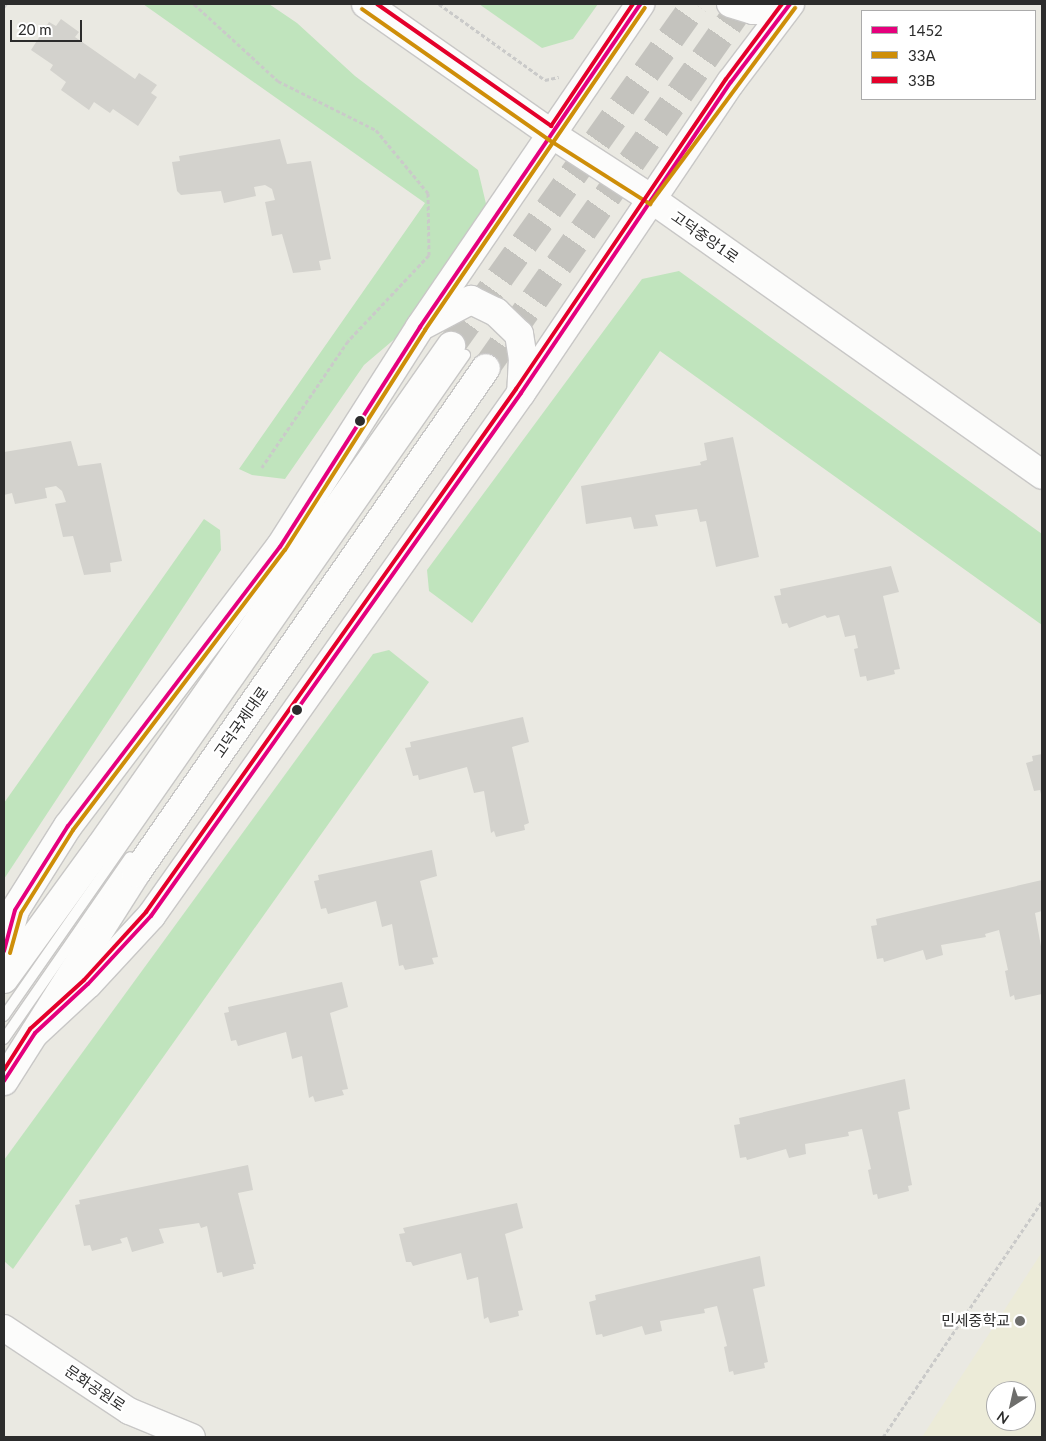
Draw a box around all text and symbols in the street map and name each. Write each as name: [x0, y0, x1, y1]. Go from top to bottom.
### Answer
scale bar: [12, 10, 85, 42]
legend: [861, 10, 1036, 100]
text: 20 m: [18, 20, 52, 38]
text: 1452: [908, 21, 943, 39]
text: 33A: [908, 46, 936, 64]
text: 33B: [908, 71, 935, 89]
street label: 고덕중앙1로: [668, 207, 742, 267]
unlabelled marker: [355, 416, 365, 426]
street label: 고덕국제대로: [210, 683, 272, 761]
unlabelled marker: [292, 705, 302, 715]
place label: 민세중학교: [941, 1312, 1010, 1330]
marker: 민세중학교: [1014, 1315, 1026, 1327]
street label: 문화공원로: [61, 1361, 129, 1415]
north arrow: [986, 1381, 1036, 1431]
text: N: [993, 1408, 1012, 1428]

